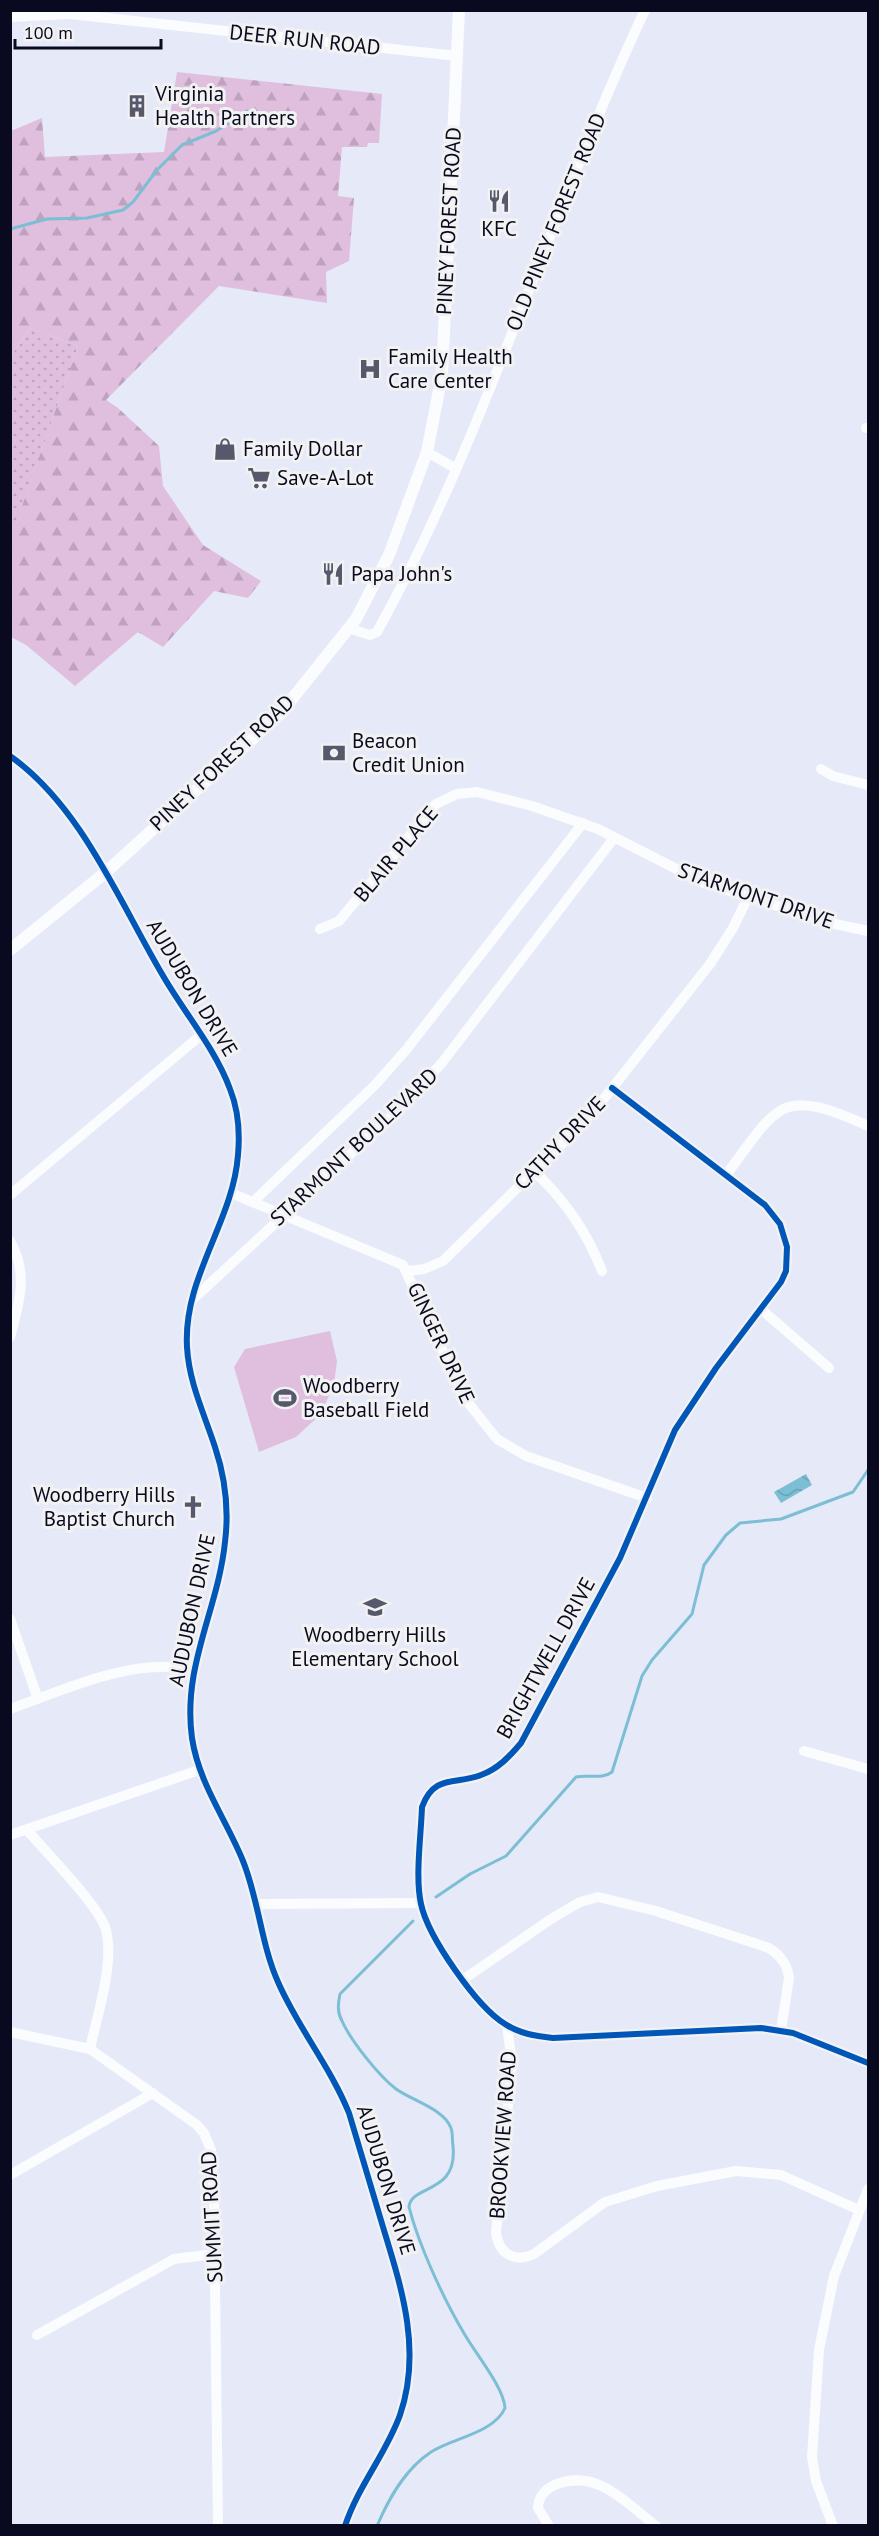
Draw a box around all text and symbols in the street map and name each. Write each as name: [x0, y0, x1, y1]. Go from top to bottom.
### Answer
scale bar: [15, 12, 160, 50]
street label: DEER RUN ROAD: [228, 18, 382, 61]
text: 100 m: [24, 21, 73, 44]
place label: Virginia Health Partners: [154, 80, 295, 131]
building icon: Virginia Health Partners: [124, 93, 150, 119]
street label: OLD PINEY FOREST ROAD: [499, 109, 612, 335]
street label: PINEY FOREST ROAD: [430, 126, 467, 316]
restaurant icon: KFC: [486, 188, 512, 214]
place label: KFC: [481, 215, 517, 242]
place label: Family Health Care Center: [388, 343, 513, 394]
hospital icon: Family Health Care Center: [357, 356, 383, 382]
place label: Family Dollar: [243, 435, 363, 462]
shop icon: Family Dollar: [212, 436, 238, 462]
place label: Save-A-Lot: [277, 464, 374, 491]
supermarket icon: Save-A-Lot: [246, 465, 272, 491]
place label: Papa John's: [351, 560, 452, 587]
restaurant icon: Papa John's: [320, 561, 346, 587]
street label: PINEY FOREST ROAD: [144, 689, 300, 837]
place label: Beacon Credit Union: [352, 727, 465, 778]
bank icon: Beacon Credit Union: [321, 740, 347, 766]
street label: BLAIR PLACE: [348, 800, 444, 907]
street label: STARMONT DRIVE: [675, 856, 838, 935]
street label: AUDUBON DRIVE: [141, 914, 244, 1061]
street label: STARMONT BOULEVARD: [264, 1062, 443, 1231]
street label: CATHY DRIVE: [508, 1090, 611, 1195]
street label: GINGER DRIVE: [402, 1278, 481, 1408]
place label: Woodberry Baseball Field: [303, 1372, 429, 1423]
sports icon: Woodberry Baseball Field: [272, 1385, 298, 1411]
place label: Woodberry Hills Baptist Church: [33, 1481, 175, 1532]
church icon: Woodberry Hills Baptist Church: [180, 1494, 206, 1520]
street label: AUDUBON DRIVE: [162, 1531, 221, 1689]
street label: BRIGHTWELL DRIVE: [490, 1572, 601, 1743]
school or university icon: Woodberry Hills Elementary School: [362, 1594, 388, 1620]
place label: Woodberry Hills Elementary School: [291, 1621, 459, 1672]
street label: BROOKVIEW ROAD: [483, 2050, 522, 2220]
street label: AUDUBON DRIVE: [351, 2102, 422, 2258]
street label: SUMMIT ROAD: [195, 2150, 228, 2284]

